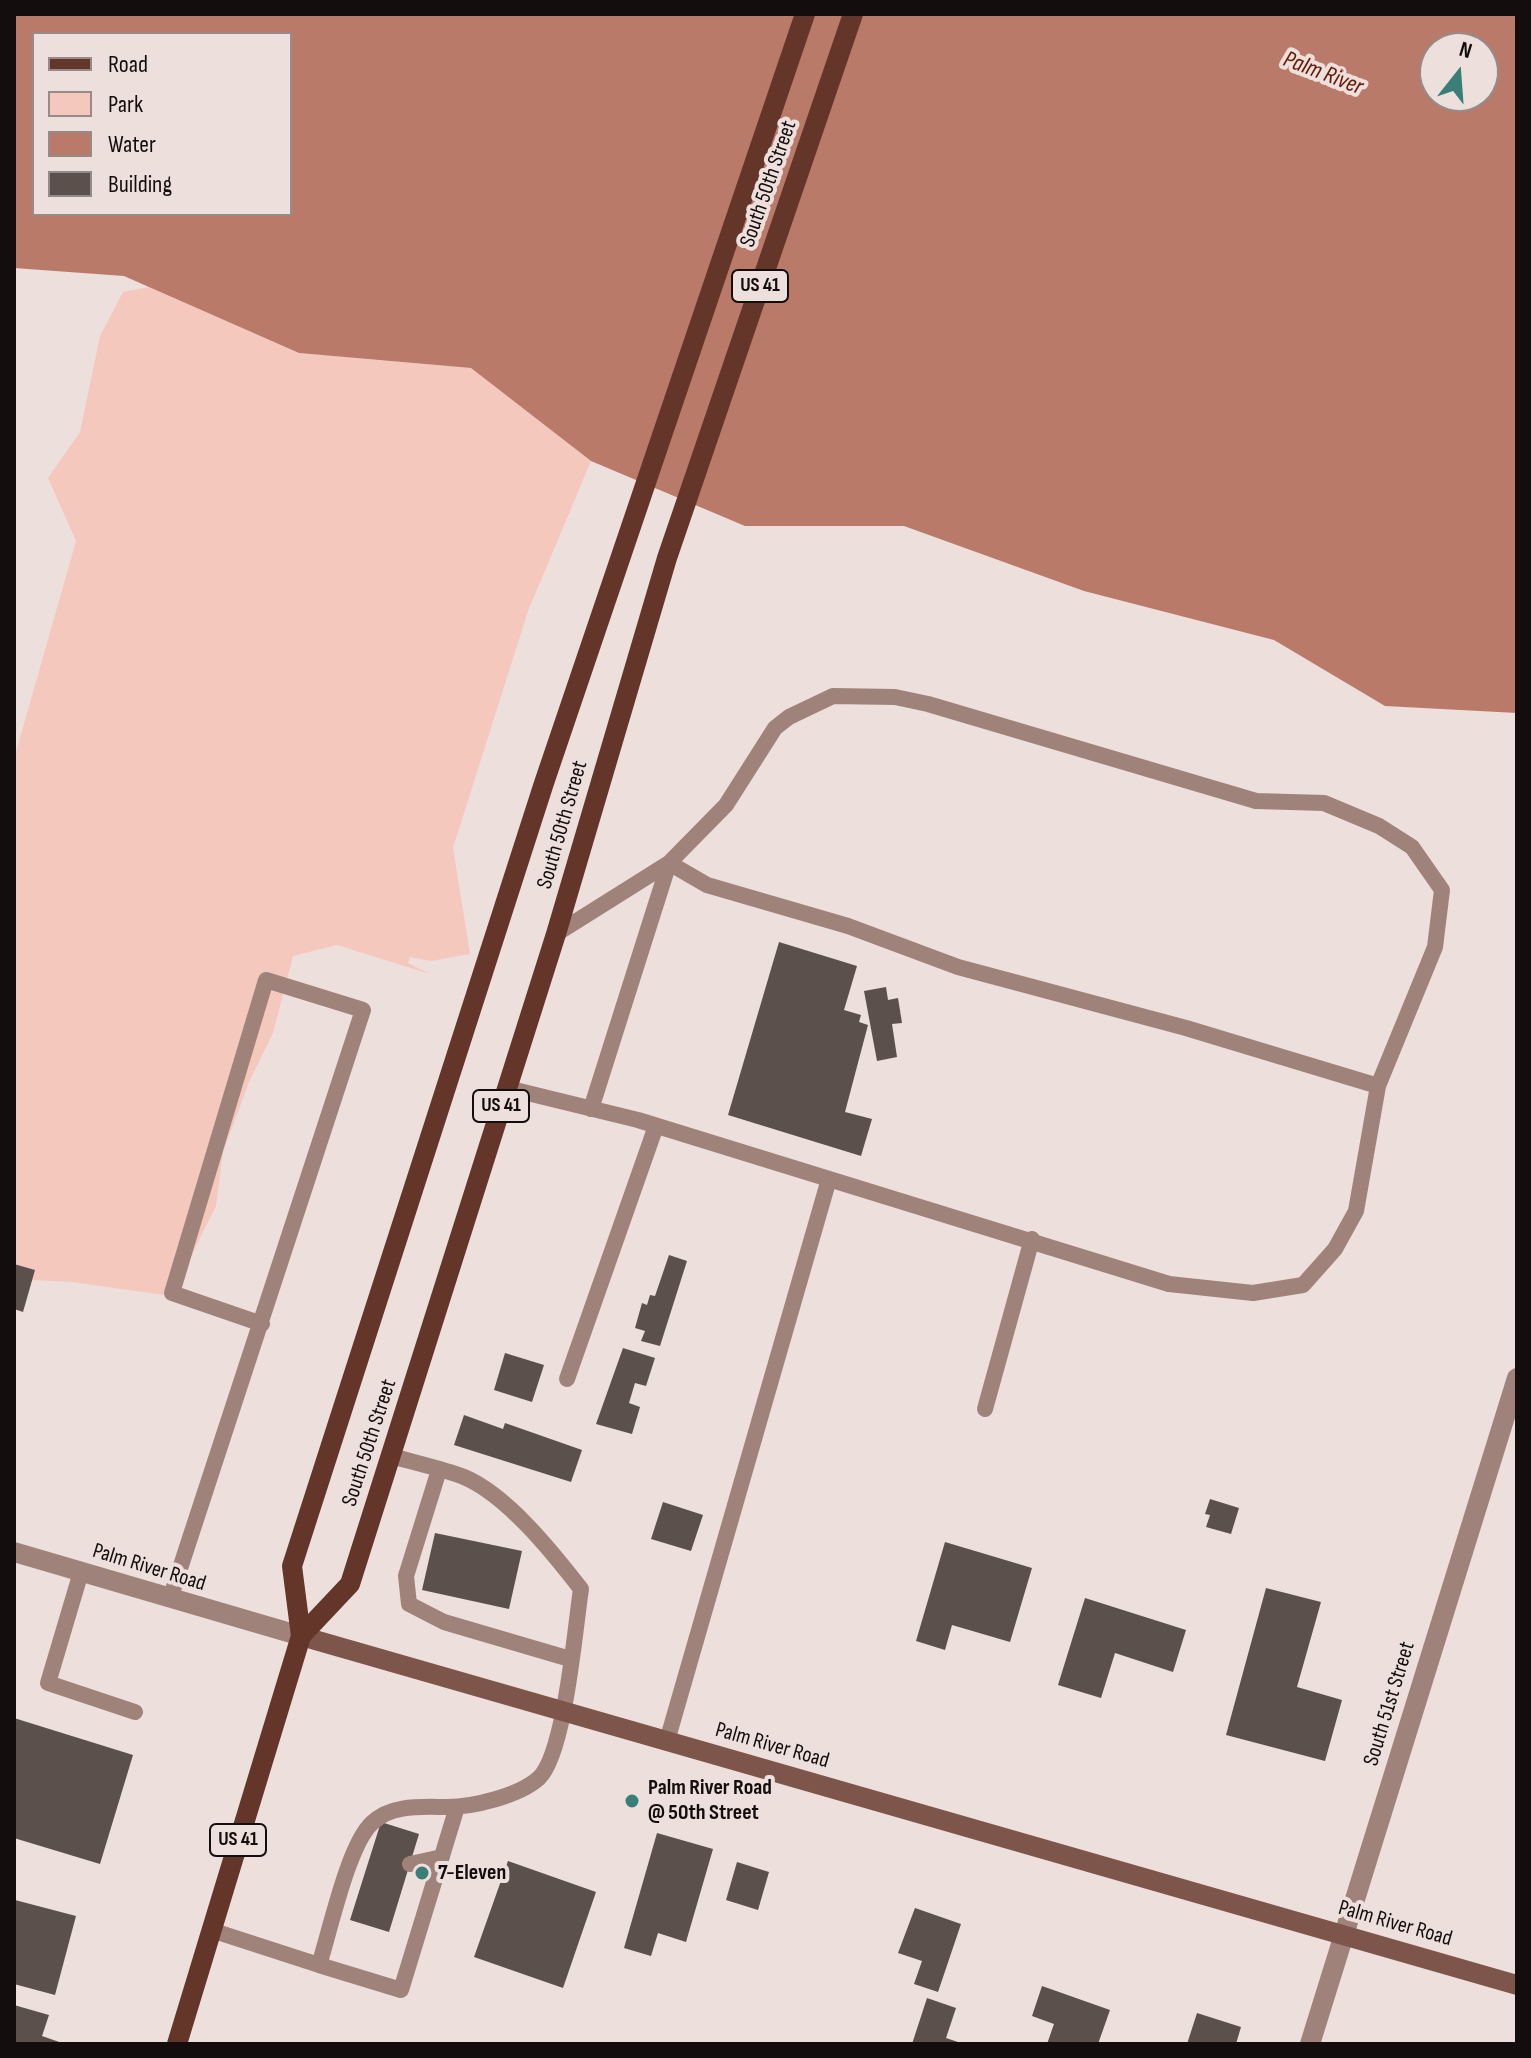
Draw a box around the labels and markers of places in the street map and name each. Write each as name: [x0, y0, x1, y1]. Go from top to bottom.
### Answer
place label: Palm River Road @ 50th Street: [648, 1775, 772, 1826]
marker: Palm River Road @ 50th Street: [623, 1792, 641, 1810]
place label: 7-Eleven: [438, 1860, 506, 1886]
marker: 7-Eleven: [413, 1864, 431, 1882]

